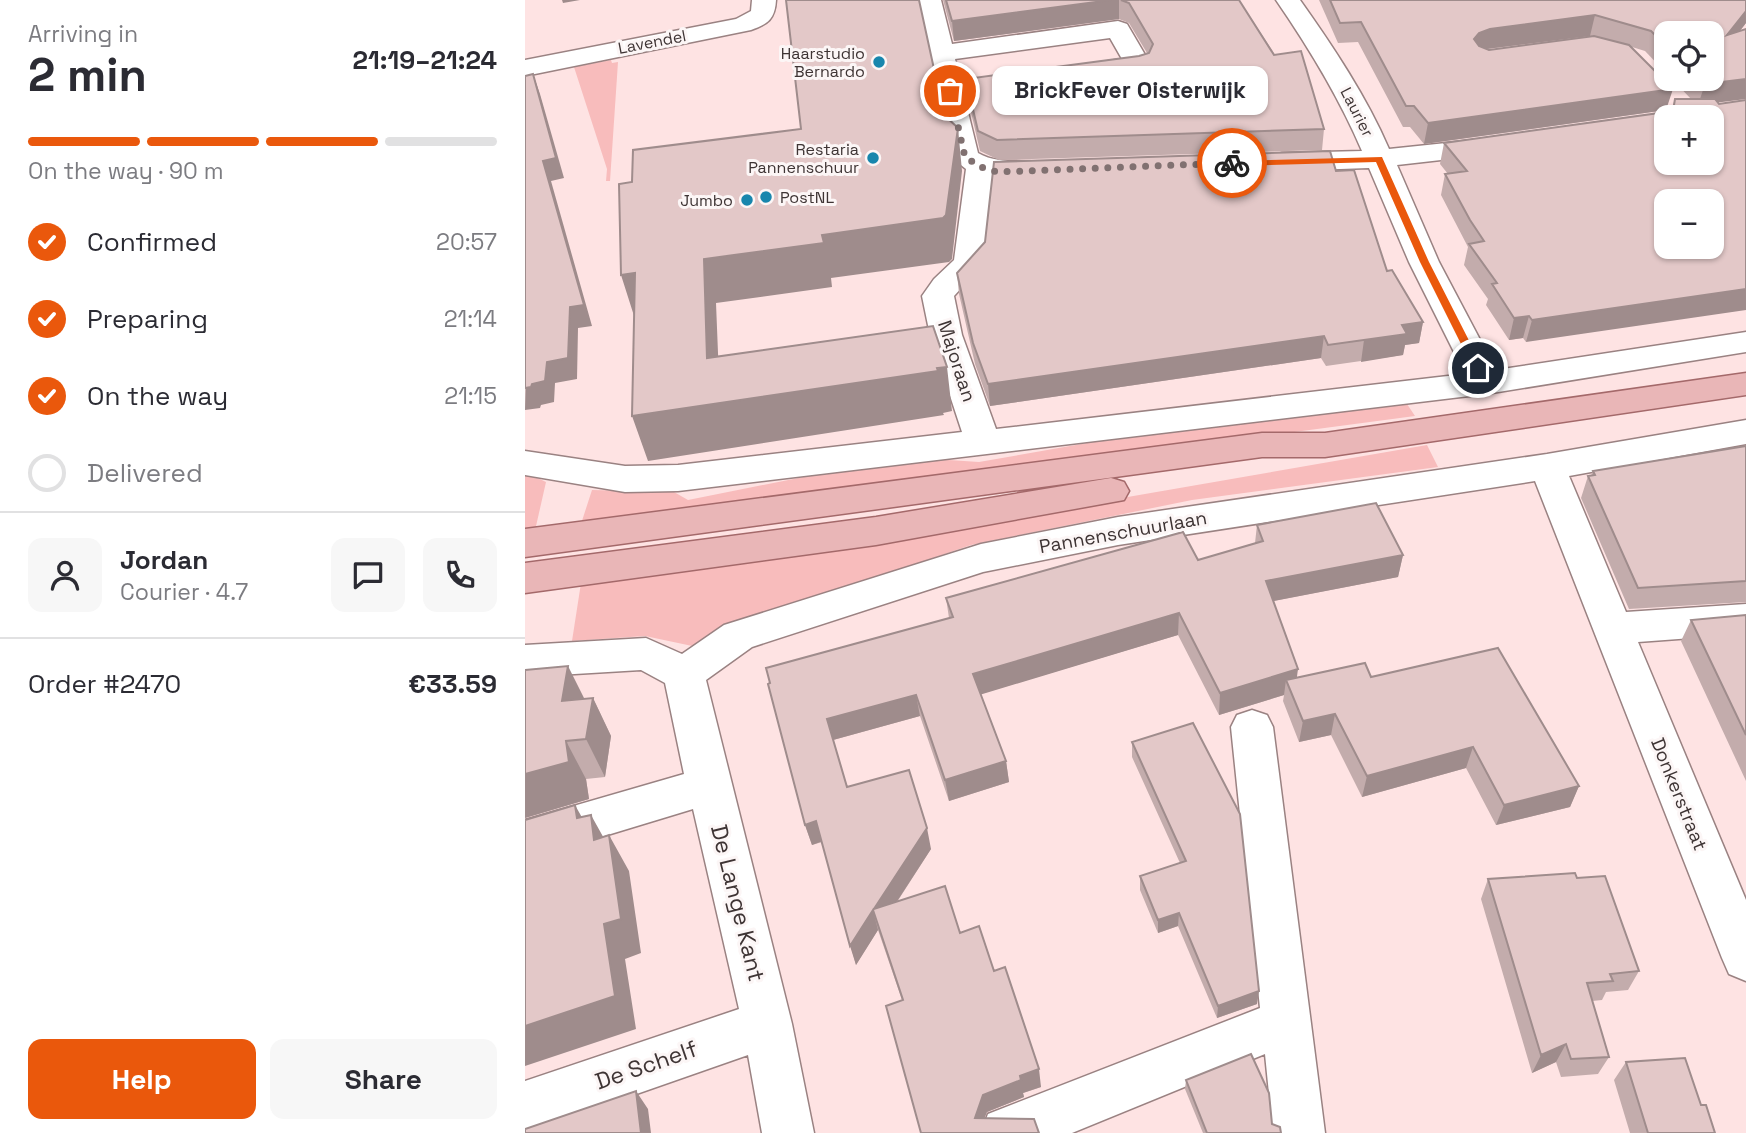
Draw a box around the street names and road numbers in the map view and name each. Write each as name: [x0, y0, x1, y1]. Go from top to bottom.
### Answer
street label: Lavendel: [616, 25, 688, 59]
street label: Laurier: [1336, 84, 1378, 140]
street label: Majoraan: [932, 317, 982, 405]
street label: Pannenschuurlaan: [1037, 505, 1209, 559]
street label: Donkerstraat: [1645, 734, 1713, 854]
street label: De Lange Kant: [704, 821, 772, 985]
street label: De Schelf: [591, 1034, 701, 1096]

